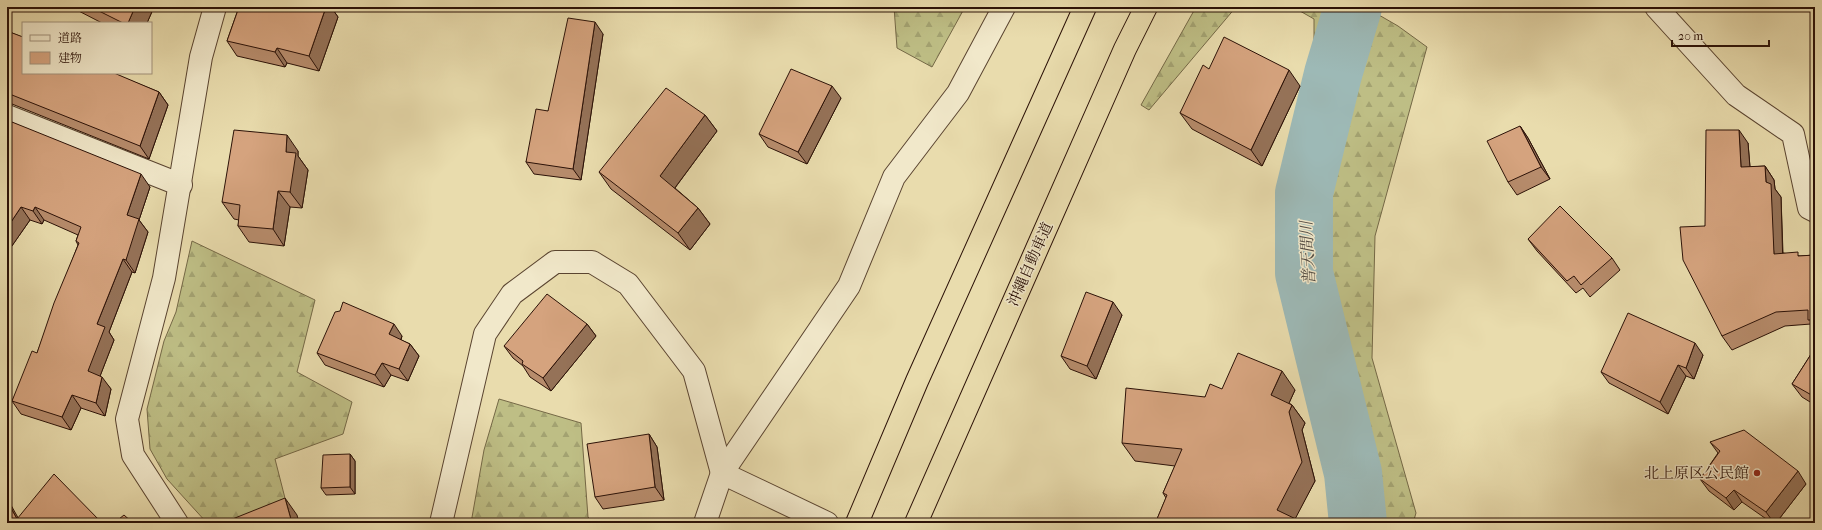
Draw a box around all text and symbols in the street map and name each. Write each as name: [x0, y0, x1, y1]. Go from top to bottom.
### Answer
legend: [22, 22, 152, 74]
scale bar: [1672, 22, 1769, 48]
text: 20 m: [1678, 29, 1703, 43]
text: 道路: [58, 31, 82, 45]
text: 建物: [58, 51, 82, 65]
street label: 沖縄自動車道: [1003, 219, 1057, 309]
water label: 普天間川: [1296, 219, 1319, 285]
place label: 北上原区公民館: [1644, 464, 1749, 482]
marker: 北上原区公民館: [1752, 468, 1762, 478]

